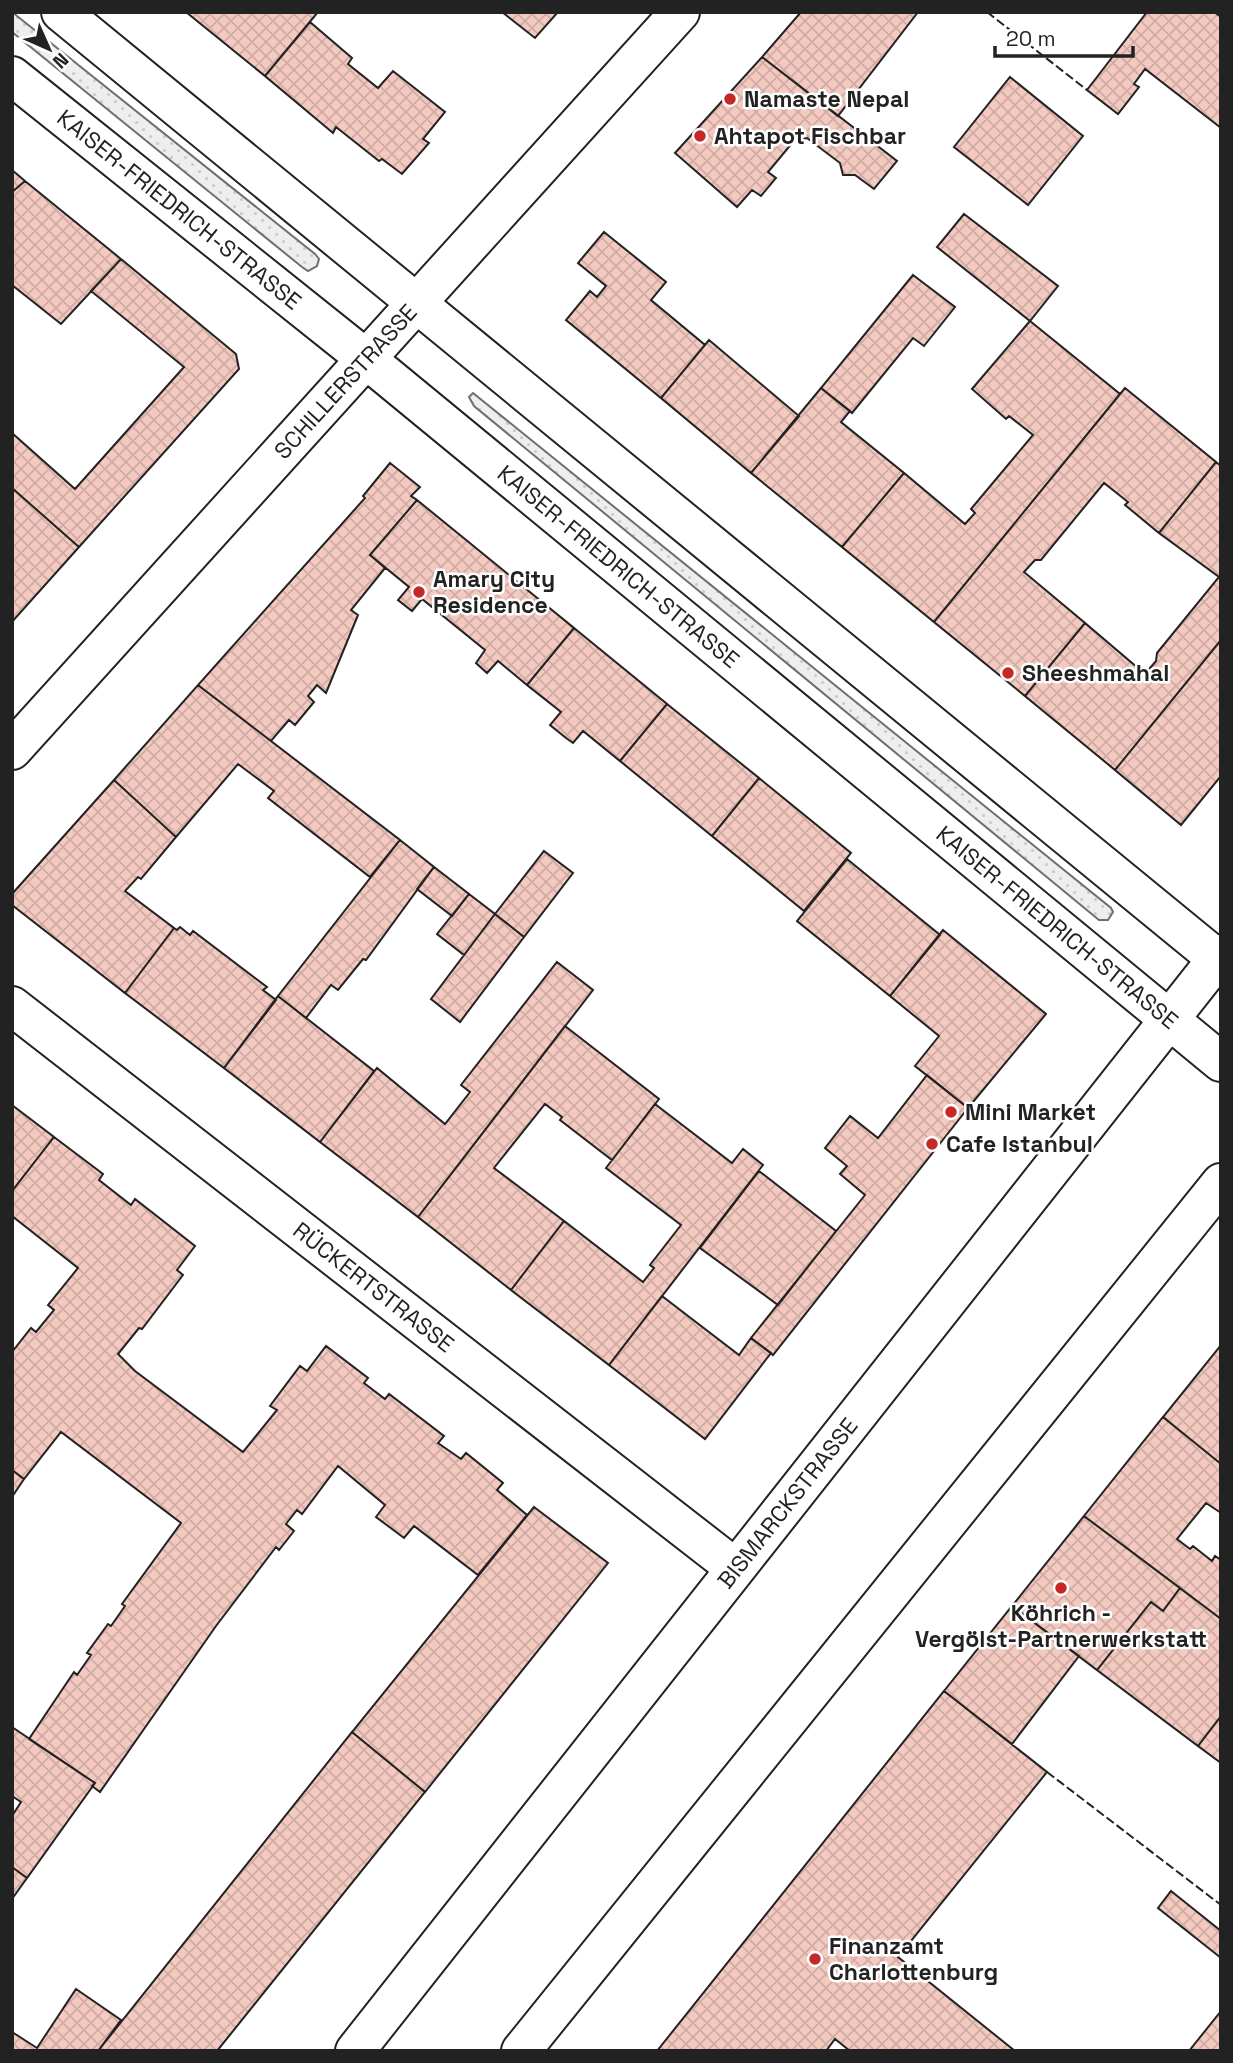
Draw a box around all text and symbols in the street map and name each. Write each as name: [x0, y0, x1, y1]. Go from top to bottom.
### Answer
north arrow: [14, 14, 84, 84]
scale bar: [995, 14, 1133, 58]
text: 20 m: [1006, 25, 1056, 52]
text: N: [47, 47, 74, 74]
place label: Namaste Nepal: [744, 84, 909, 114]
marker: Namaste Nepal: [722, 91, 738, 107]
street label: KAISER-FRIEDRICH-STRASSE: [51, 103, 308, 316]
place label: Ahtapot Fischbar: [714, 121, 906, 151]
marker: Ahtapot Fischbar: [692, 128, 708, 144]
street label: SCHILLERSTRASSE: [268, 298, 424, 465]
street label: KAISER-FRIEDRICH-STRASSE: [491, 458, 746, 675]
place label: Amary City Residence: [433, 564, 555, 620]
marker: Amary City Residence: [411, 584, 427, 600]
place label: Sheeshmahal: [1022, 658, 1169, 688]
marker: Sheeshmahal: [1000, 665, 1016, 681]
street label: KAISER-FRIEDRICH-STRASSE: [930, 819, 1184, 1036]
place label: Mini Market: [965, 1097, 1096, 1127]
marker: Mini Market: [943, 1104, 959, 1120]
place label: Cafe Istanbul: [946, 1129, 1093, 1159]
marker: Cafe Istanbul: [924, 1136, 940, 1152]
street label: RÜCKERTSTRASSE: [287, 1215, 460, 1359]
street label: BISMARCKSTRASSE: [711, 1412, 864, 1595]
marker: Köhrich - Vergölst-Partnerwerkstatt: [1053, 1580, 1069, 1596]
place label: Köhrich - Vergölst-Partnerwerkstatt: [915, 1598, 1207, 1654]
place label: Finanzamt Charlottenburg: [829, 1931, 998, 1987]
marker: Finanzamt Charlottenburg: [807, 1951, 823, 1967]

